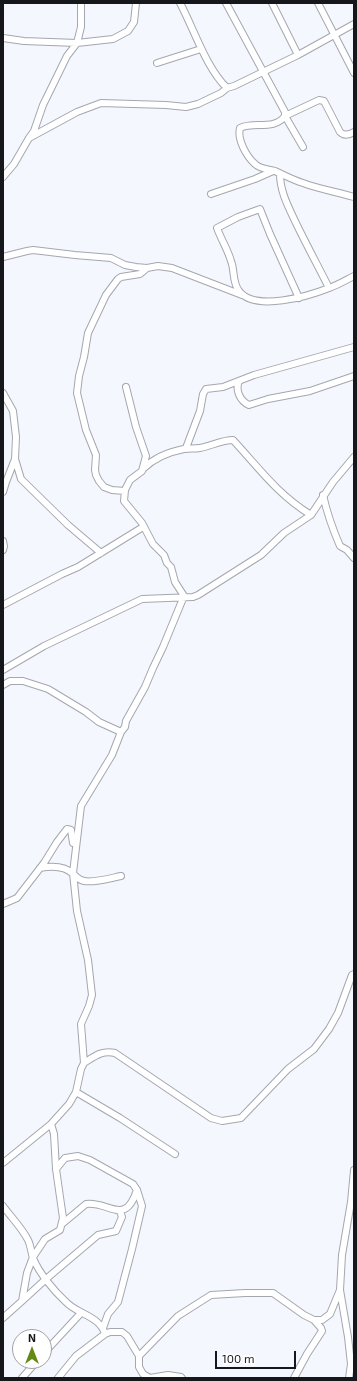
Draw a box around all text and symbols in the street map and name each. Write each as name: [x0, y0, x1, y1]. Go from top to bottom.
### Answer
north arrow: [12, 1329, 52, 1369]
text: N: [28, 1331, 36, 1344]
scale bar: [217, 1343, 298, 1369]
text: 100 m: [222, 1351, 254, 1365]

